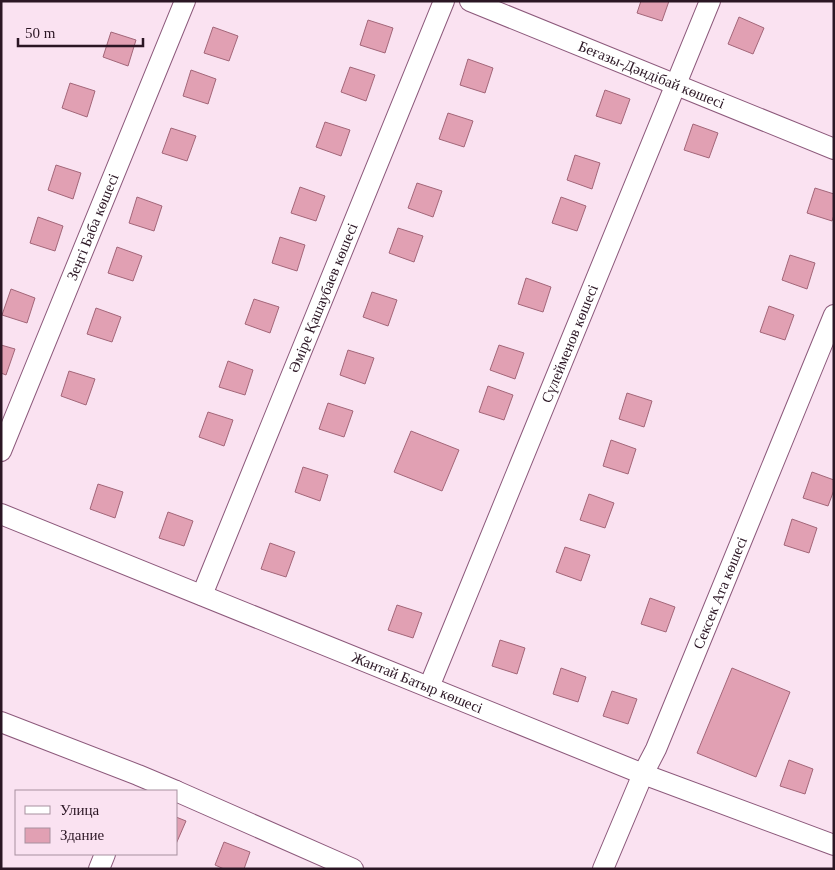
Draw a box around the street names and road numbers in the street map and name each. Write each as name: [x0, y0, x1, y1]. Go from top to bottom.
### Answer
street label: Беғазы-Дәндібай көшесі: [576, 38, 727, 112]
street label: Зеңгі Баба көшесі: [64, 171, 122, 283]
street label: Әміре Қашаубаев көшесі: [286, 221, 361, 375]
street label: Сүлейменов көшесі: [538, 282, 601, 405]
street label: Сексек Ата көшесі: [690, 534, 750, 651]
street label: Жантай Батыр көшесі: [349, 649, 485, 716]

